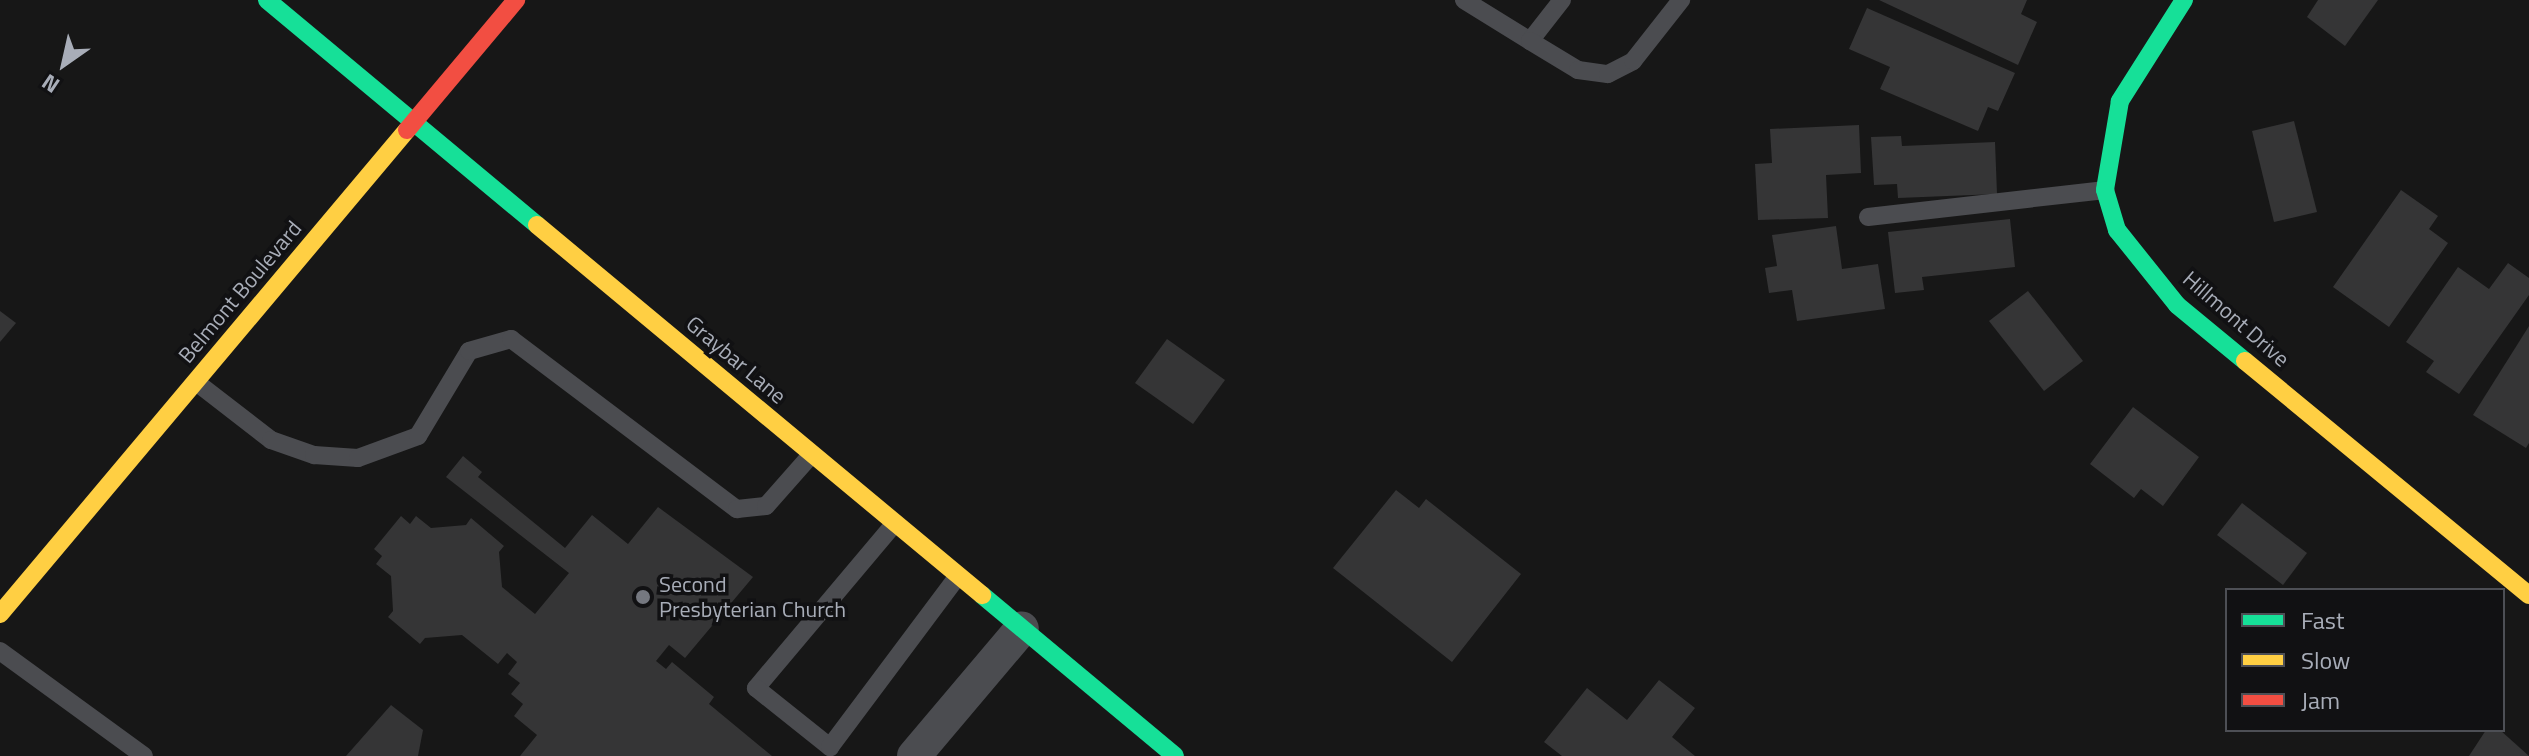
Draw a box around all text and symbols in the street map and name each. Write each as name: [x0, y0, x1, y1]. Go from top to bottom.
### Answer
north arrow: [24, 24, 104, 104]
text: N: [35, 66, 66, 102]
street label: Belmont Boulevard: [173, 216, 307, 368]
street label: Hillmont Drive: [2177, 266, 2295, 372]
street label: Graybar Lane: [681, 311, 791, 409]
place label: Second Presbyterian Church: [659, 571, 846, 622]
marker: Second Presbyterian Church: [634, 588, 652, 606]
legend: [2225, 588, 2505, 732]
text: Fast: [2301, 602, 2344, 638]
text: Slow: [2301, 642, 2350, 678]
text: Jam: [2301, 682, 2340, 718]

